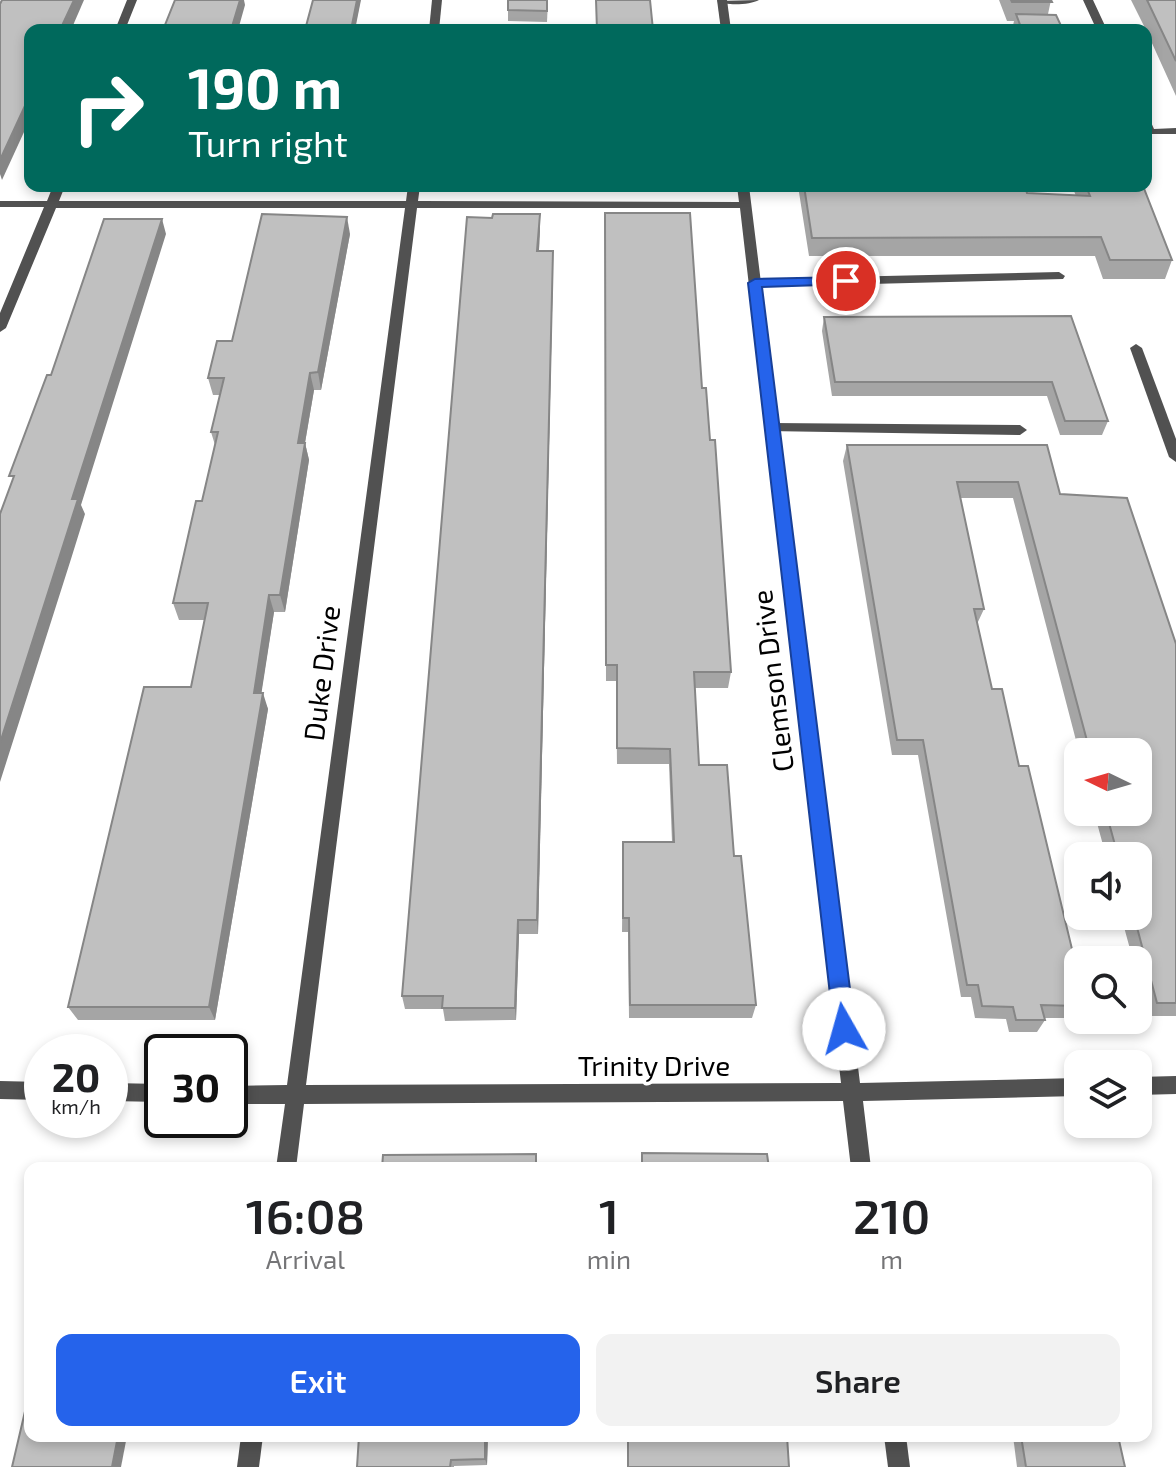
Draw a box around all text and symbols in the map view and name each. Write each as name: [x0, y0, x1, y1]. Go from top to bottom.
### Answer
text: 190 m: [188, 53, 342, 120]
icon: right: [56, 56, 160, 160]
text: Turn right: [188, 121, 348, 164]
pin: [812, 247, 880, 315]
icon: arrive: [824, 259, 868, 303]
street label: Clemson Drive: [744, 588, 800, 774]
street label: Duke Drive: [296, 603, 346, 743]
north arrow: [1064, 738, 1152, 826]
map controls: [1064, 738, 1152, 1138]
button: sound: [1064, 842, 1152, 930]
button: search: [1064, 946, 1152, 1034]
position arrow: [802, 987, 886, 1071]
speed limit sign: 30: [144, 1034, 248, 1138]
street label: Trinity Drive: [578, 1048, 730, 1082]
button: layers: [1064, 1050, 1152, 1138]
text: 20: [52, 1052, 100, 1100]
text: km/h: [51, 1094, 101, 1118]
text: 16:08: [246, 1186, 365, 1244]
text: 1: [599, 1186, 619, 1244]
text: 210: [853, 1186, 930, 1244]
text: Arrival: [266, 1243, 345, 1274]
text: min: [587, 1243, 631, 1274]
text: m: [880, 1243, 903, 1274]
button: Exit: [56, 1334, 580, 1426]
button: Share: [596, 1334, 1120, 1426]

